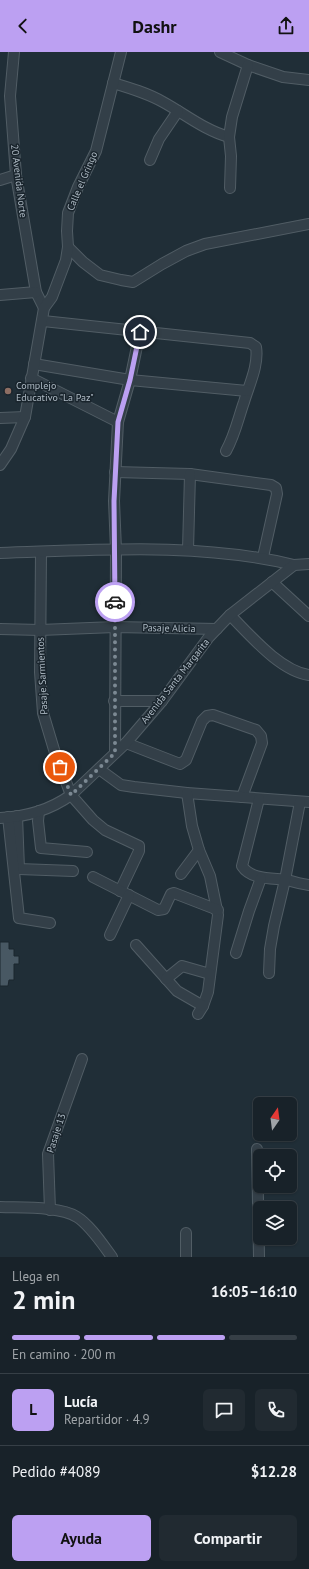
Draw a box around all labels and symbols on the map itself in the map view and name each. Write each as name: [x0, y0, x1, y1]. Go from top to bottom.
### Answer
street label: 20 Avenida Norte: [8, 144, 30, 218]
street label: Calle el Gringo: [64, 149, 100, 213]
pin: [123, 315, 157, 349]
place label: Complejo Educativo "La Paz": [16, 379, 94, 404]
marker: Complejo Educativo "La Paz": [3, 386, 13, 396]
courier: [95, 582, 135, 622]
street label: Pasaje Alicia: [142, 621, 196, 635]
street label: Avenida Santa Margarita: [138, 636, 212, 726]
street label: Pasaje Sarmientos: [33, 637, 51, 715]
pin: [43, 750, 77, 784]
north arrow: [253, 1097, 297, 1141]
street label: Pasaje 13: [44, 1112, 68, 1154]

